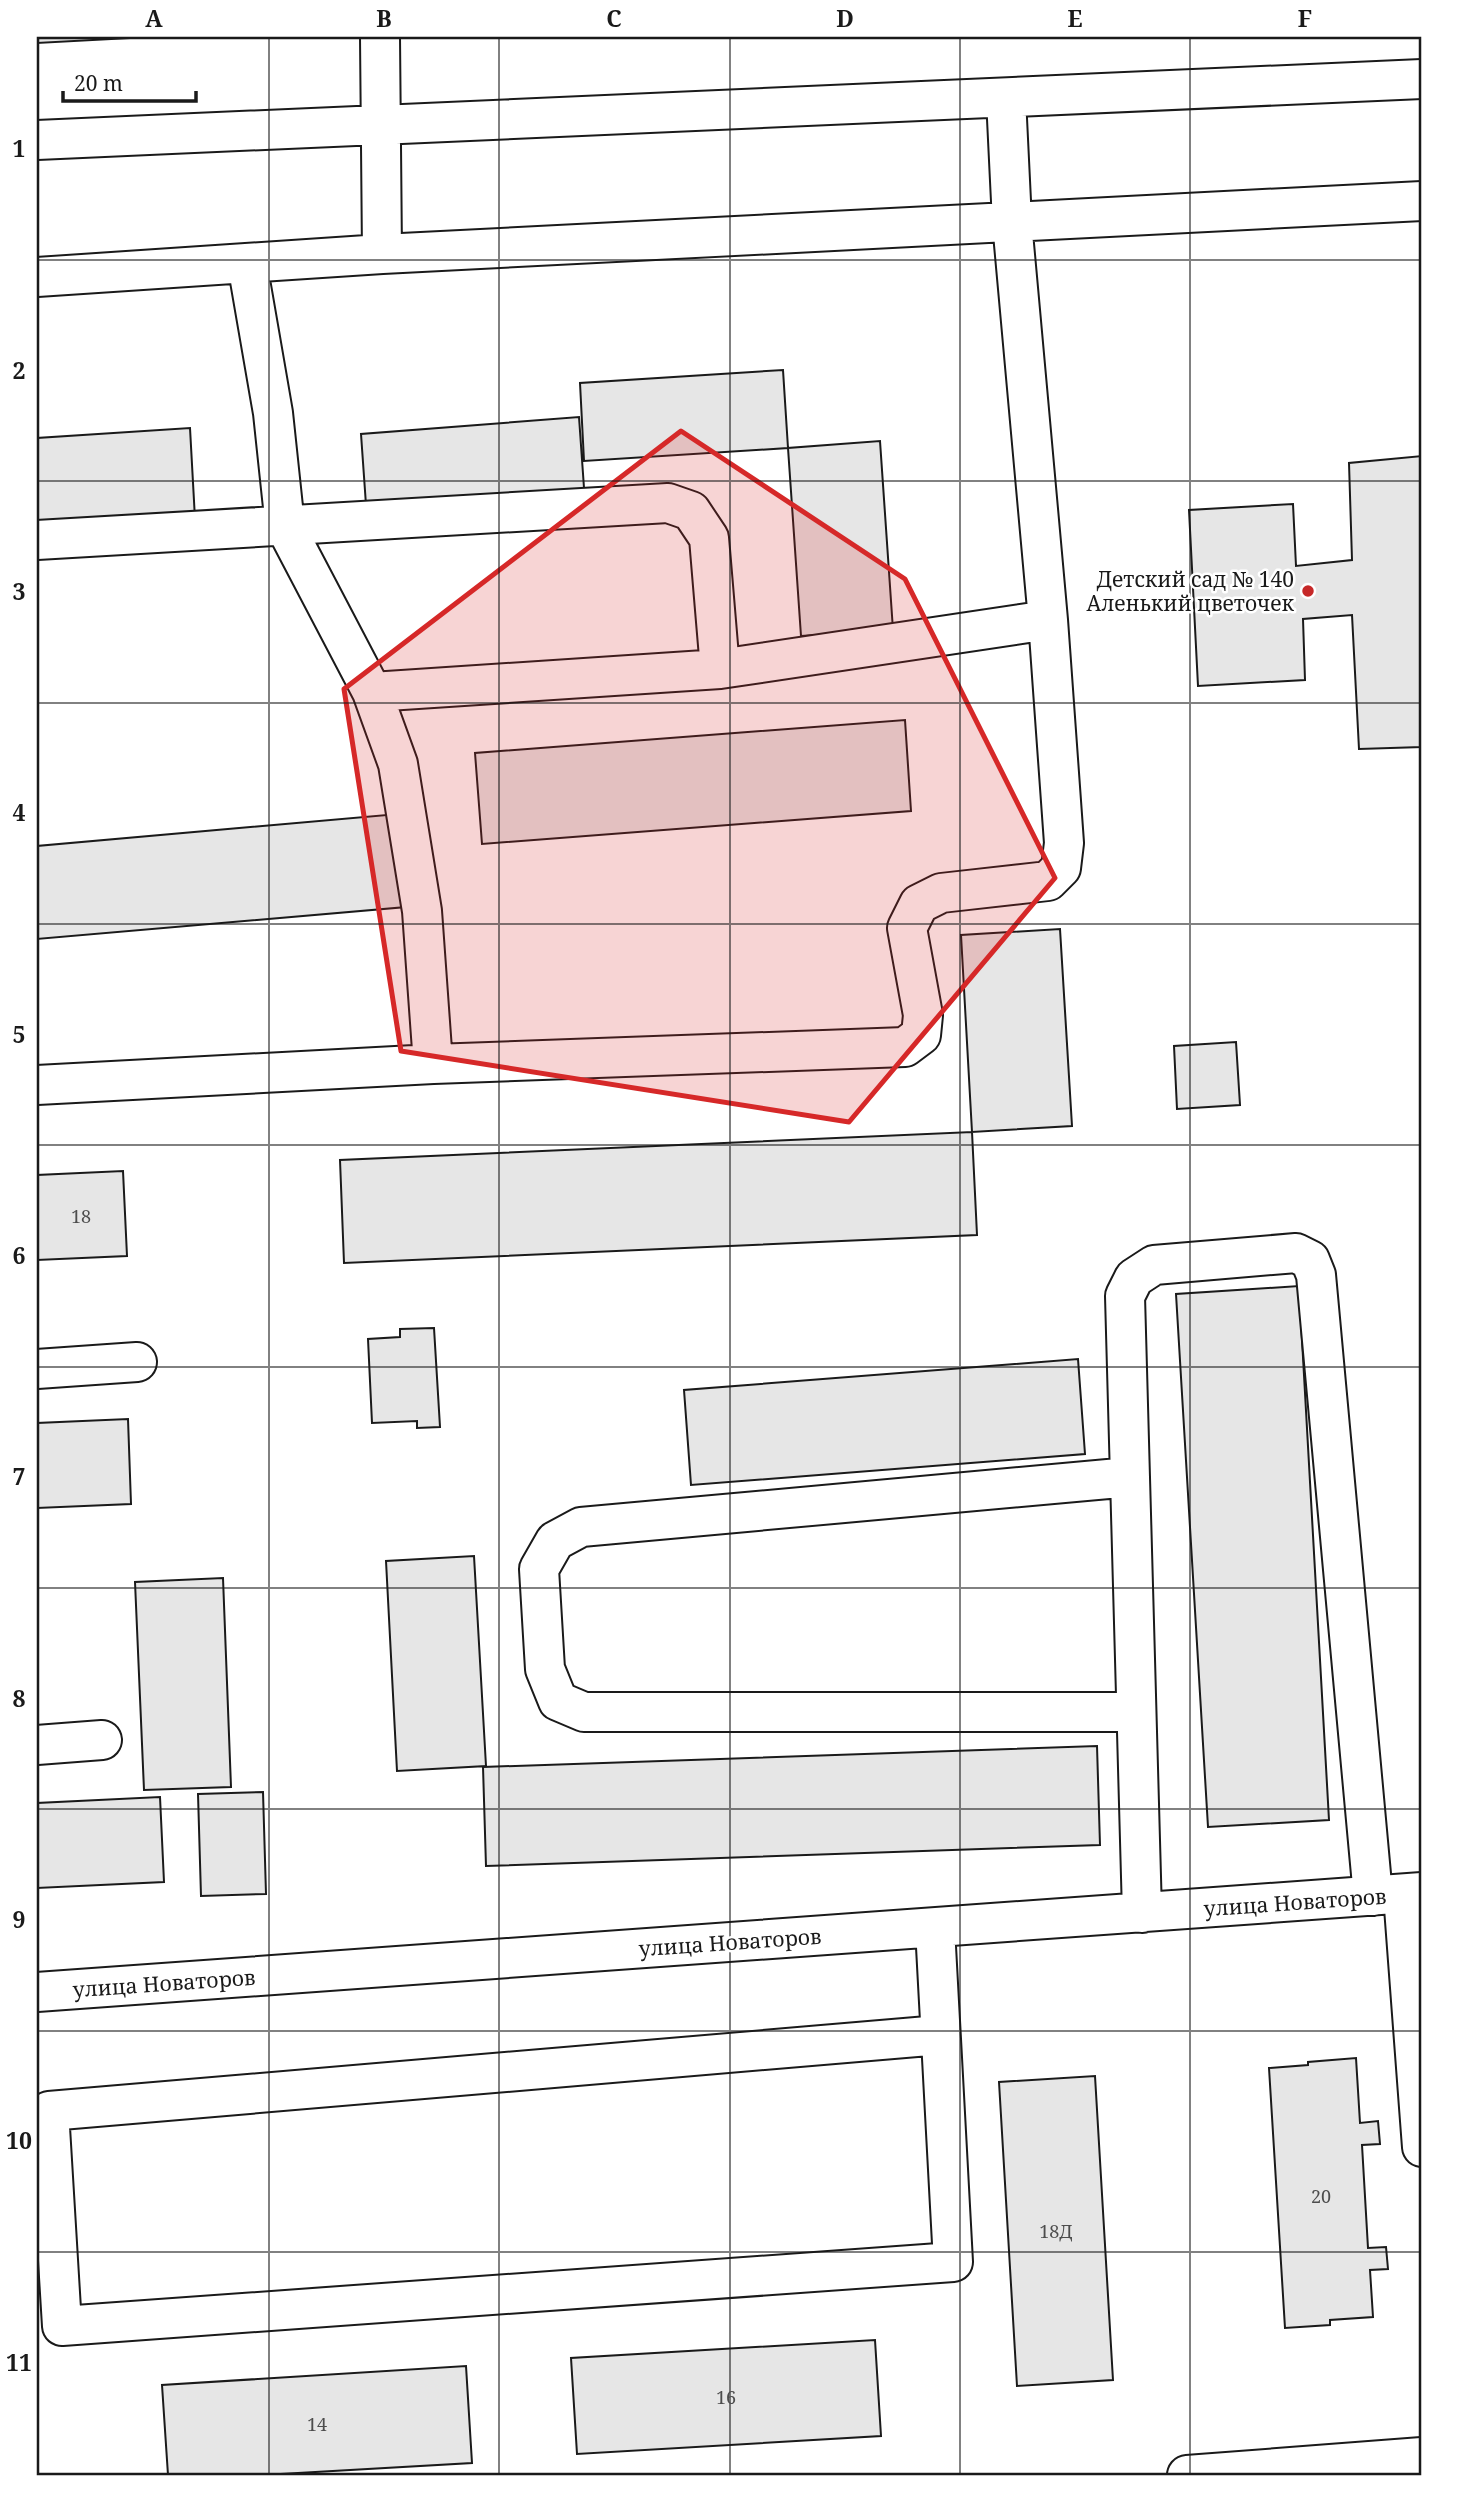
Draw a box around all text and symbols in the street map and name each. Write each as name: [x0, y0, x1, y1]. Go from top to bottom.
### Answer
text: A: [145, 2, 163, 34]
text: B: [376, 2, 392, 34]
text: C: [606, 2, 622, 34]
text: D: [836, 2, 854, 34]
text: E: [1067, 2, 1083, 34]
text: F: [1298, 2, 1312, 34]
scale bar: [63, 60, 196, 104]
text: 20 m: [74, 69, 123, 97]
text: 1: [13, 132, 26, 164]
text: 2: [13, 354, 26, 386]
place label: Детский сад № 140 Аленький цветочек: [1087, 565, 1295, 617]
text: 3: [13, 575, 26, 607]
marker: Детский сад № 140 Аленький цветочек: [1300, 583, 1316, 599]
text: 4: [13, 796, 26, 828]
text: 5: [13, 1018, 26, 1050]
house number: 18: [71, 1204, 91, 1228]
text: 6: [13, 1239, 26, 1271]
text: 7: [13, 1460, 26, 1492]
text: 8: [13, 1682, 26, 1714]
street label: улица Новаторов: [1203, 1882, 1387, 1922]
text: 9: [13, 1903, 26, 1935]
street label: улица Новаторов: [638, 1922, 822, 1962]
street label: улица Новаторов: [72, 1963, 256, 2003]
text: 10: [6, 2124, 32, 2156]
house number: 20: [1311, 2184, 1331, 2208]
house number: 18Д: [1039, 2219, 1073, 2243]
text: 11: [6, 2346, 32, 2378]
house number: 16: [716, 2385, 736, 2409]
house number: 14: [307, 2412, 327, 2436]

